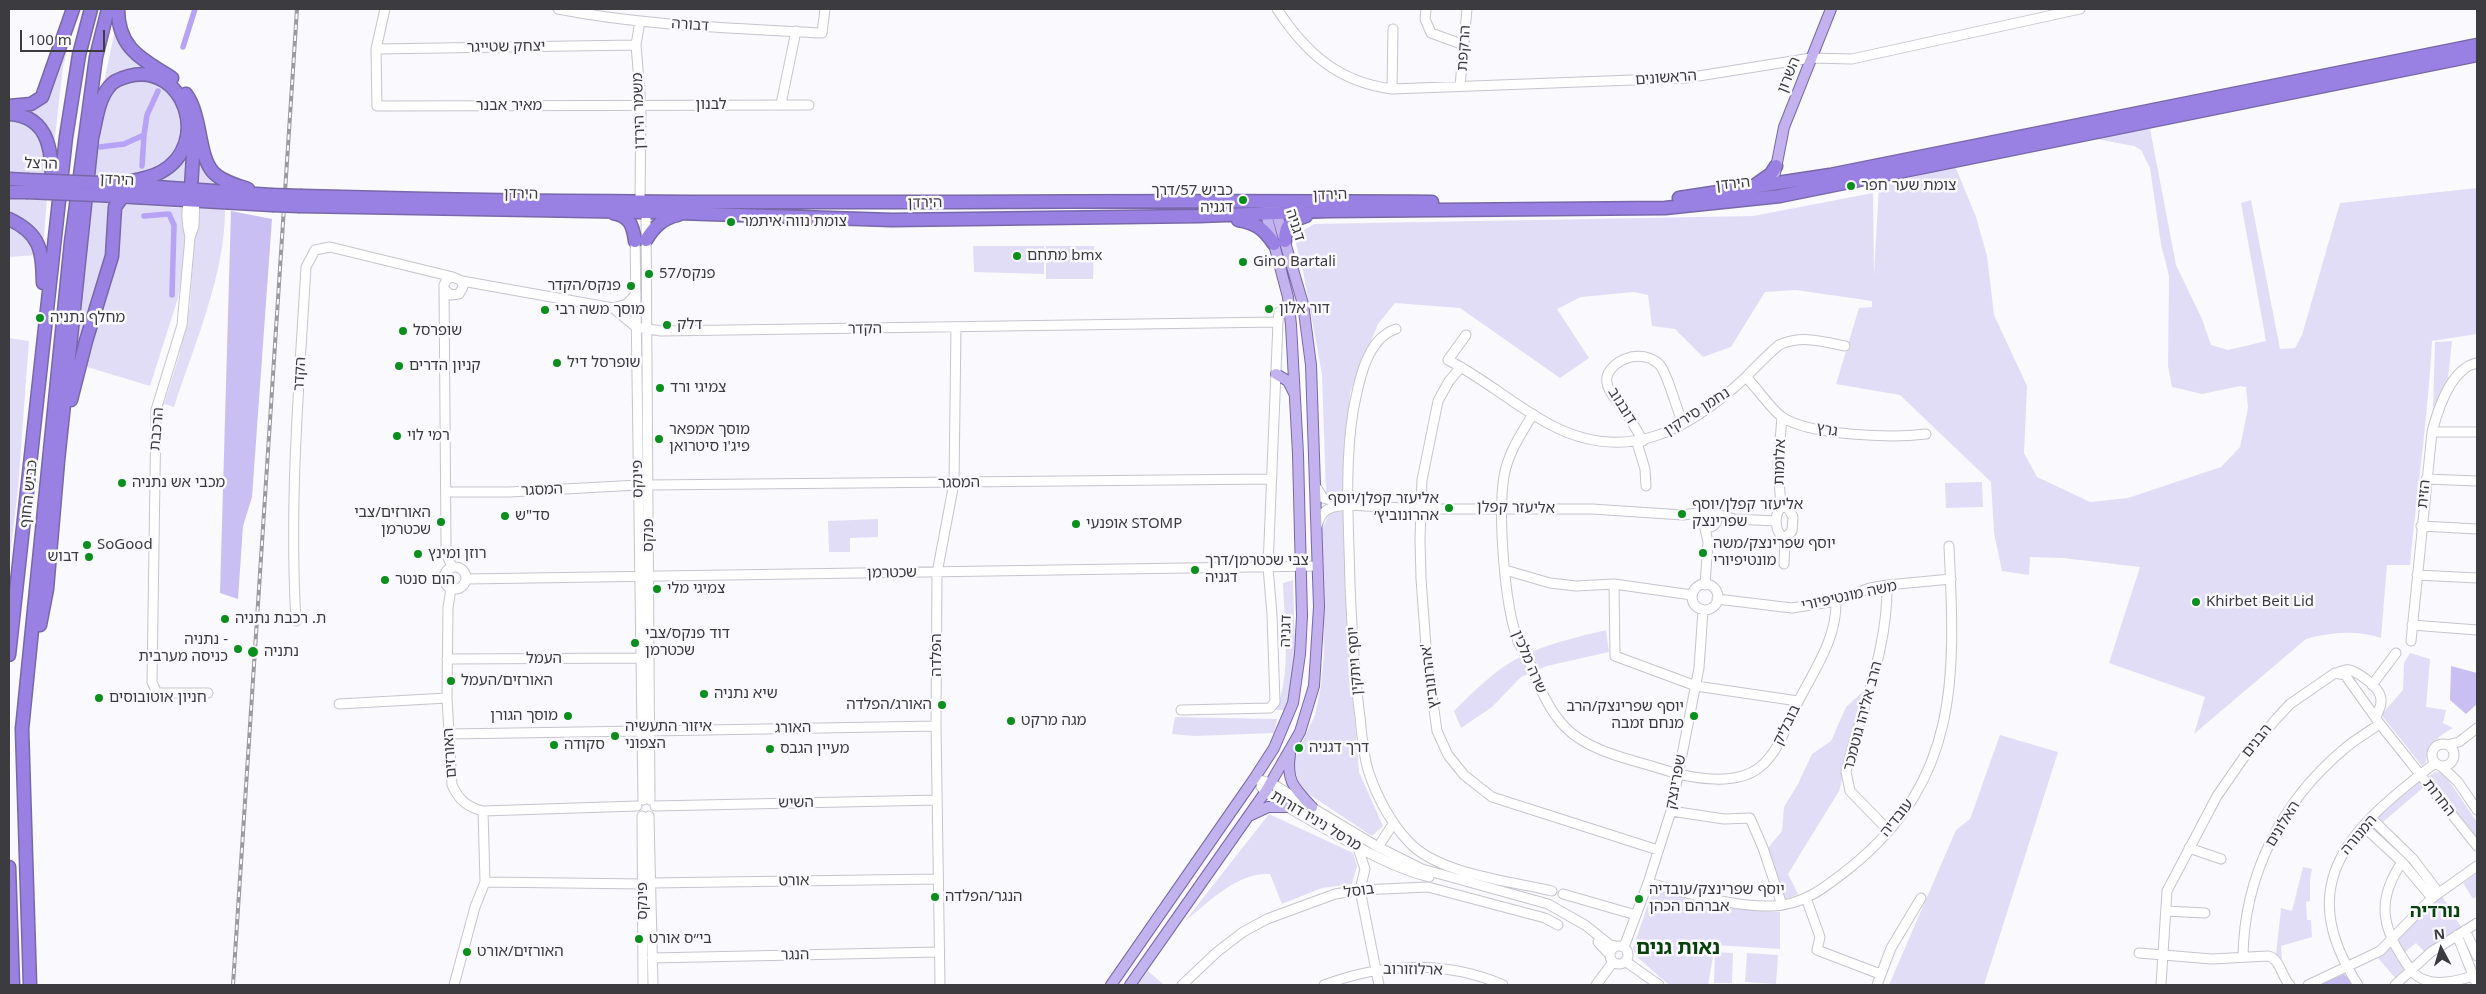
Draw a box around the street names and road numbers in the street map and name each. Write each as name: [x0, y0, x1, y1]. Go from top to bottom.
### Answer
street label: דבורה: [671, 15, 709, 35]
street label: הרקפת: [1453, 24, 1475, 72]
street label: יצחק שטייגר: [466, 37, 546, 57]
street label: השרון: [1774, 54, 1804, 96]
street label: הראשונים: [1635, 67, 1697, 89]
street label: משמר הירדן: [629, 72, 649, 150]
street label: לבנון: [696, 96, 726, 114]
street label: מאיר אבנר: [476, 97, 542, 115]
street label: הרצל: [24, 154, 58, 174]
street label: הירדן: [99, 170, 135, 190]
street label: הירדן: [1715, 173, 1751, 195]
street label: הירדן: [504, 185, 538, 203]
street label: הירדן: [1312, 185, 1348, 205]
street label: הירדן: [908, 194, 942, 212]
street label: דגניה: [1281, 207, 1309, 243]
street label: הקדר: [848, 320, 882, 338]
street label: הקדר: [290, 356, 310, 392]
street label: דובנוב: [1604, 384, 1640, 428]
street label: נחמן סירקין: [1661, 384, 1733, 440]
street label: הרכבת: [146, 407, 168, 451]
street label: גרץ: [1815, 419, 1839, 441]
street label: אלומות: [1770, 438, 1790, 486]
street label: כביש החוף: [16, 459, 42, 529]
street label: פינקס: [629, 460, 647, 498]
street label: המסגר: [938, 474, 980, 492]
street label: הזית: [2414, 479, 2434, 509]
street label: המסגר: [521, 480, 563, 500]
street label: אליעזר קפלן: [1477, 498, 1555, 518]
street label: פנקס: [640, 518, 658, 552]
street label: שכטרמן: [867, 564, 917, 582]
street label: משה מונטיפיורי: [1799, 577, 1899, 615]
street label: דגניה: [1276, 614, 1296, 648]
street label: יוסף ויתקין: [1344, 626, 1366, 696]
street label: שרה מלכין: [1508, 628, 1550, 696]
street label: הפלדה: [928, 633, 946, 677]
street label: אהרונוביץ': [1417, 642, 1443, 710]
street label: העמל: [526, 650, 562, 668]
street label: הרב אליהו גוטמכר: [1840, 659, 1886, 773]
street label: בובליק: [1769, 702, 1805, 748]
street label: האורג: [775, 719, 811, 737]
street label: הבנים: [2238, 721, 2276, 761]
street label: האורזים: [439, 727, 461, 779]
street label: שפרינצק: [1662, 753, 1690, 811]
street label: החרות: [2419, 776, 2459, 820]
street label: מרסל ניניו דורות: [1268, 787, 1364, 855]
street label: השיש: [778, 794, 814, 812]
street label: עובדיה: [1876, 795, 1918, 841]
street label: האלונים: [2262, 798, 2304, 850]
street label: המנורה: [2337, 811, 2381, 859]
street label: אורט: [778, 872, 810, 890]
street label: בוסל: [1343, 880, 1375, 902]
street label: פינקס: [634, 882, 652, 920]
street label: הנגר: [781, 946, 809, 964]
street label: ארלוזורוב: [1383, 960, 1443, 980]

